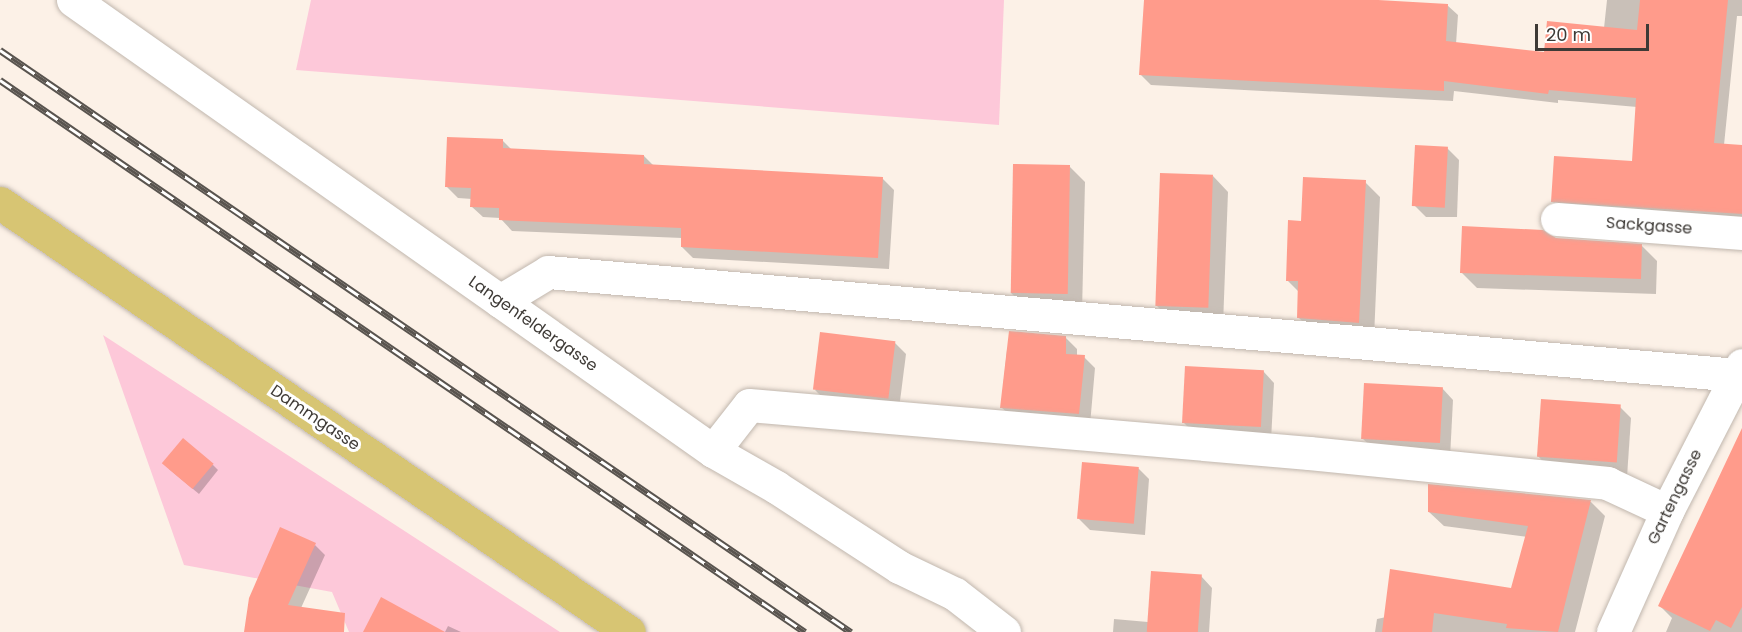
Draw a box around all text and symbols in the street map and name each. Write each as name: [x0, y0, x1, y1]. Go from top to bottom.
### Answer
scale bar: [1538, 12, 1652, 50]
text: 20 m: [1546, 22, 1591, 47]
street label: Sackgasse: [1605, 213, 1693, 239]
street label: Langenfeldergasse: [465, 272, 601, 376]
street label: Dammgasse: [267, 381, 363, 455]
street label: Gartengasse: [1644, 446, 1706, 548]

